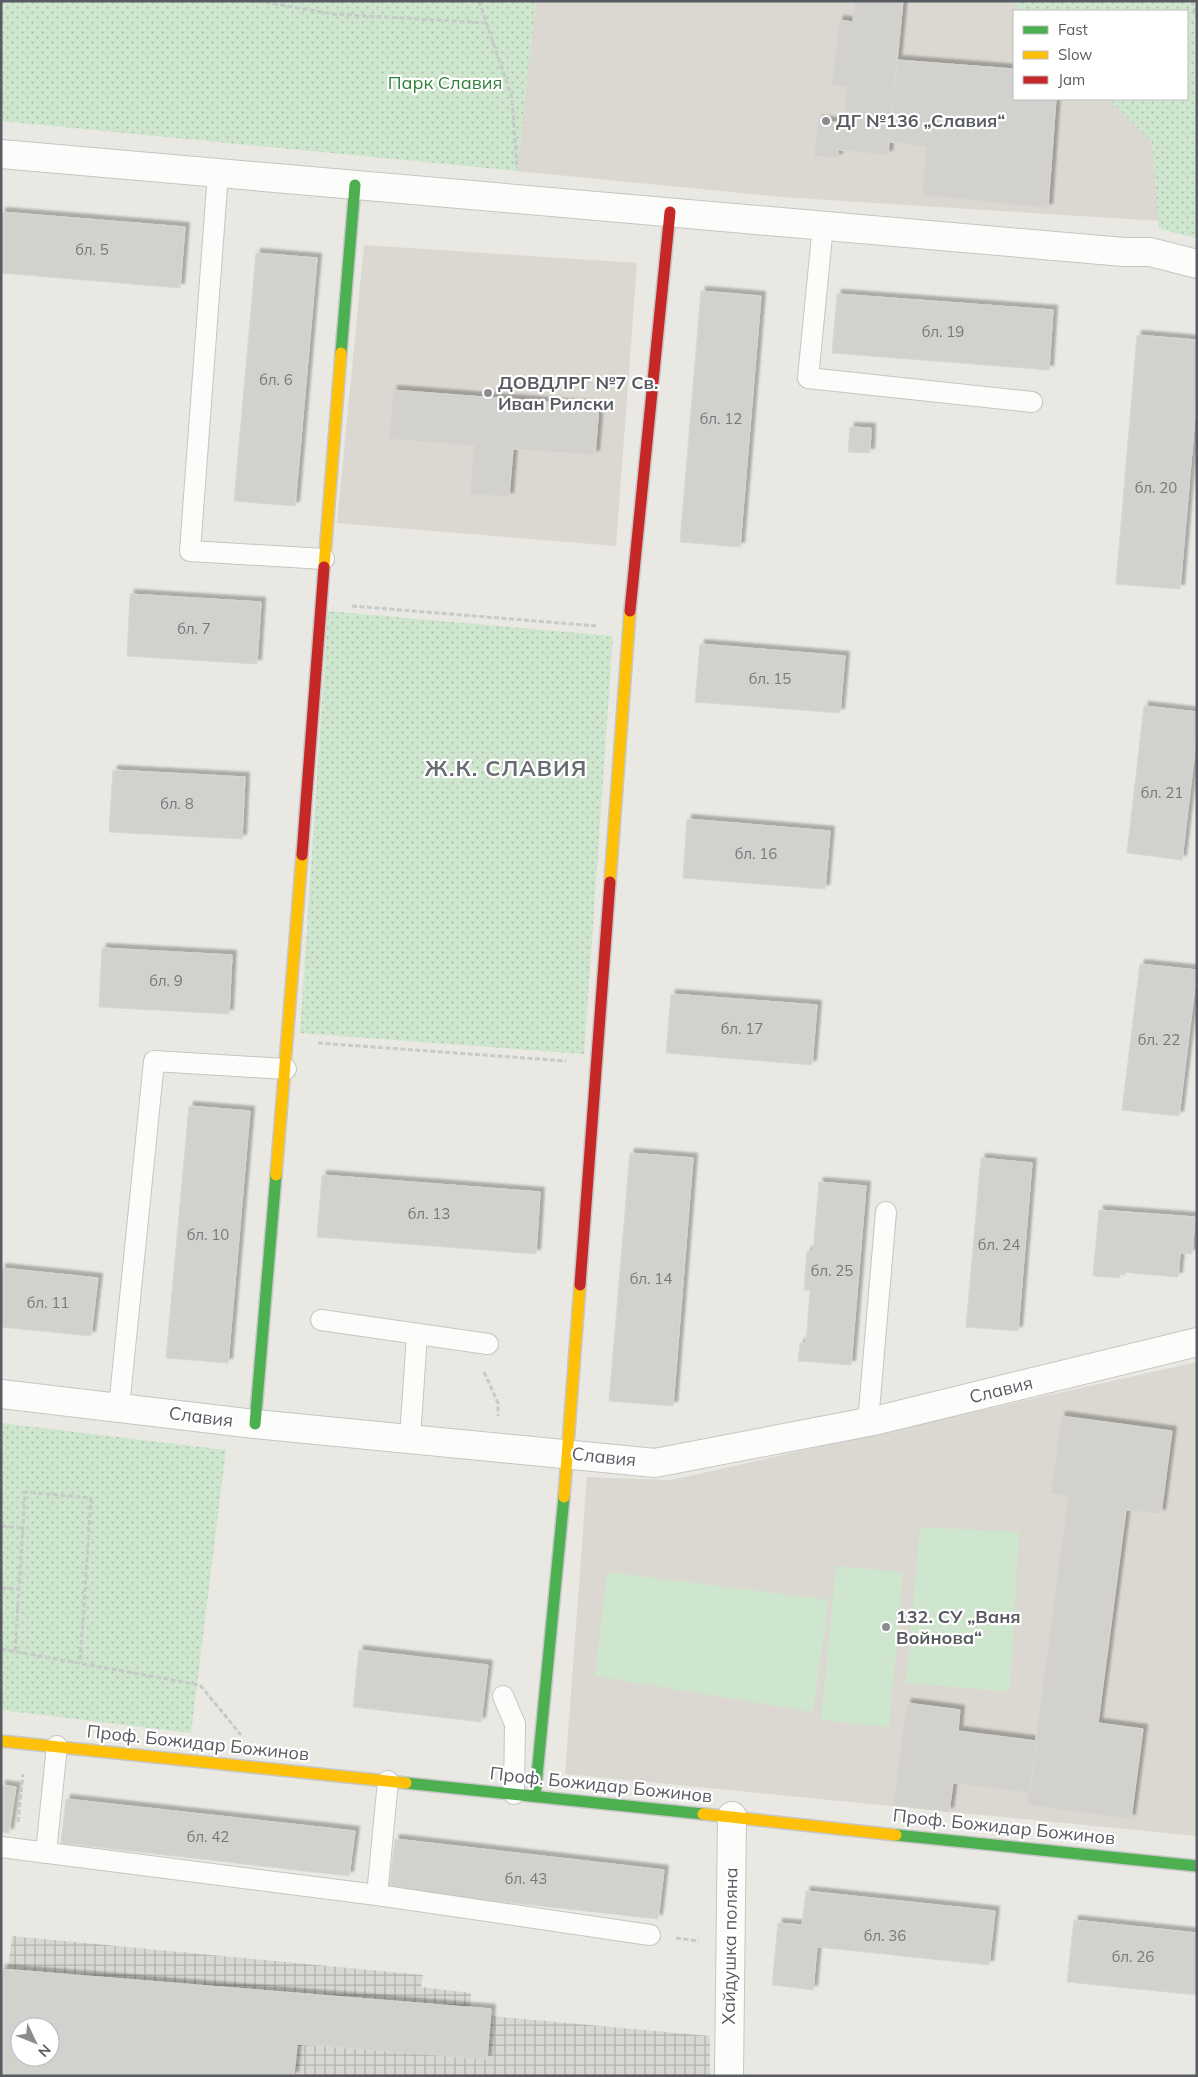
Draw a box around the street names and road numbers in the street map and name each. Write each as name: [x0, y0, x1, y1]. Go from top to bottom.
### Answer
street label: Славия: [967, 1371, 1035, 1408]
street label: Славия: [168, 1401, 234, 1432]
street label: Славия: [571, 1442, 637, 1471]
street label: Проф. Божидар Божинов: [86, 1719, 310, 1766]
street label: Проф. Божидар Божинов: [489, 1761, 713, 1808]
street label: Проф. Божидар Божинов: [892, 1803, 1116, 1850]
street label: Хайдушка поляна: [717, 1867, 742, 2025]

